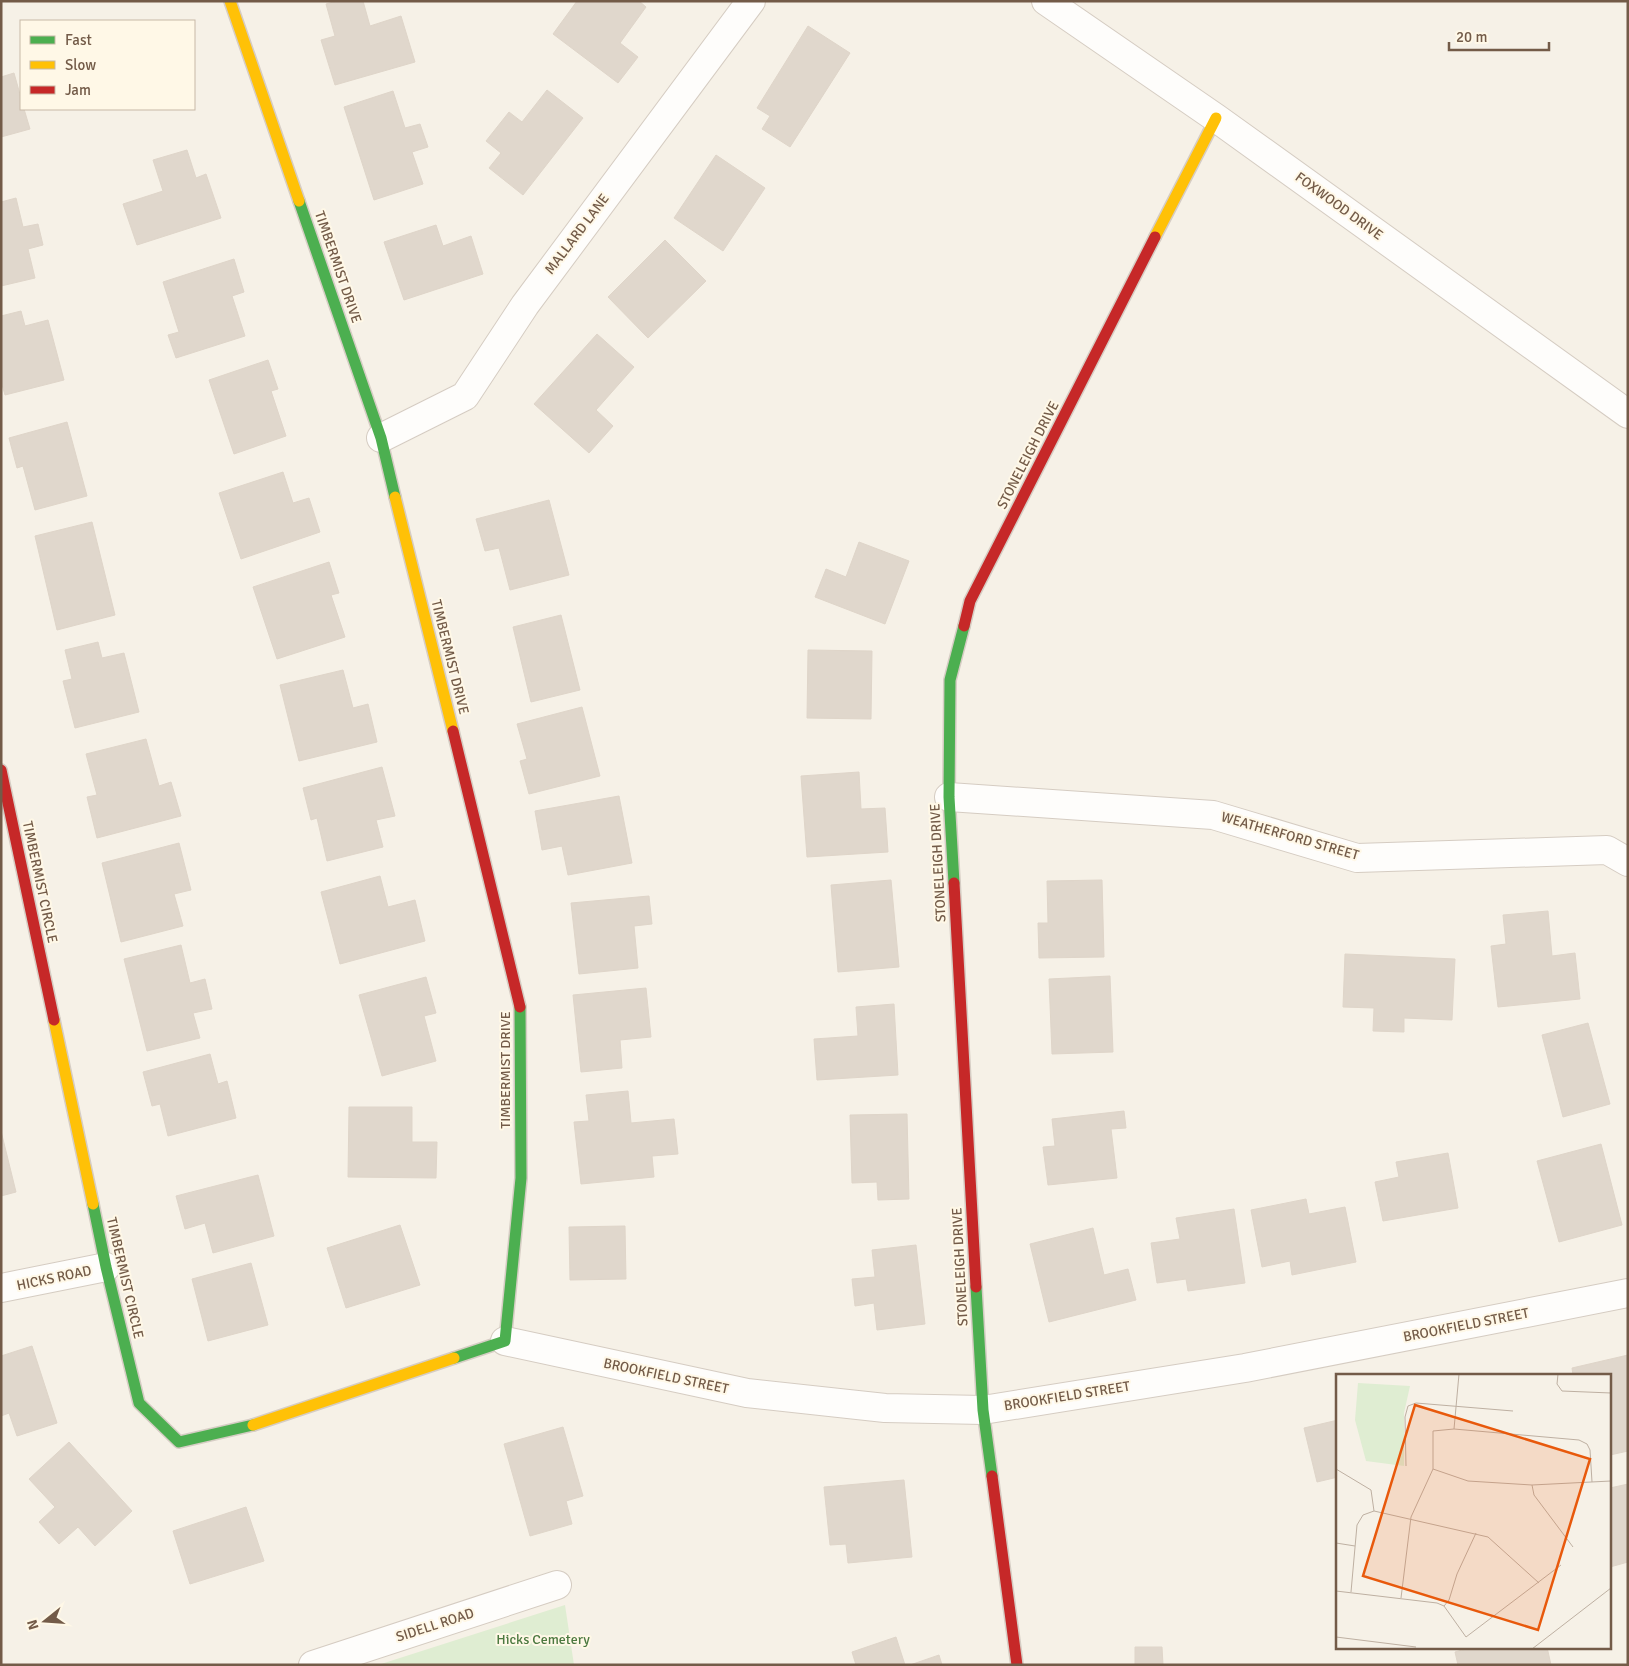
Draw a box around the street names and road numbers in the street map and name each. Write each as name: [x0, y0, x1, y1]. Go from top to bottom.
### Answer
street label: FOXWOOD DRIVE: [1292, 168, 1386, 244]
street label: MALLARD LANE: [541, 190, 613, 278]
street label: TIMBERMIST DRIVE: [311, 209, 365, 325]
street label: STONELEIGH DRIVE: [993, 398, 1063, 512]
street label: TIMBERMIST DRIVE: [428, 598, 472, 716]
street label: STONELEIGH DRIVE: [926, 803, 950, 923]
street label: WEATHERFORD STREET: [1219, 808, 1361, 864]
street label: TIMBERMIST CIRCLE: [19, 819, 61, 945]
street label: TIMBERMIST DRIVE: [497, 1011, 514, 1129]
street label: STONELEIGH DRIVE: [948, 1207, 972, 1327]
street label: TIMBERMIST CIRCLE: [103, 1216, 147, 1340]
street label: HICKS ROAD: [15, 1262, 93, 1294]
street label: BROOKFIELD STREET: [1402, 1304, 1530, 1346]
street label: BROOKFIELD STREET: [602, 1354, 730, 1398]
street label: BROOKFIELD STREET: [1003, 1378, 1131, 1414]
street label: SIDELL ROAD: [394, 1604, 476, 1646]

